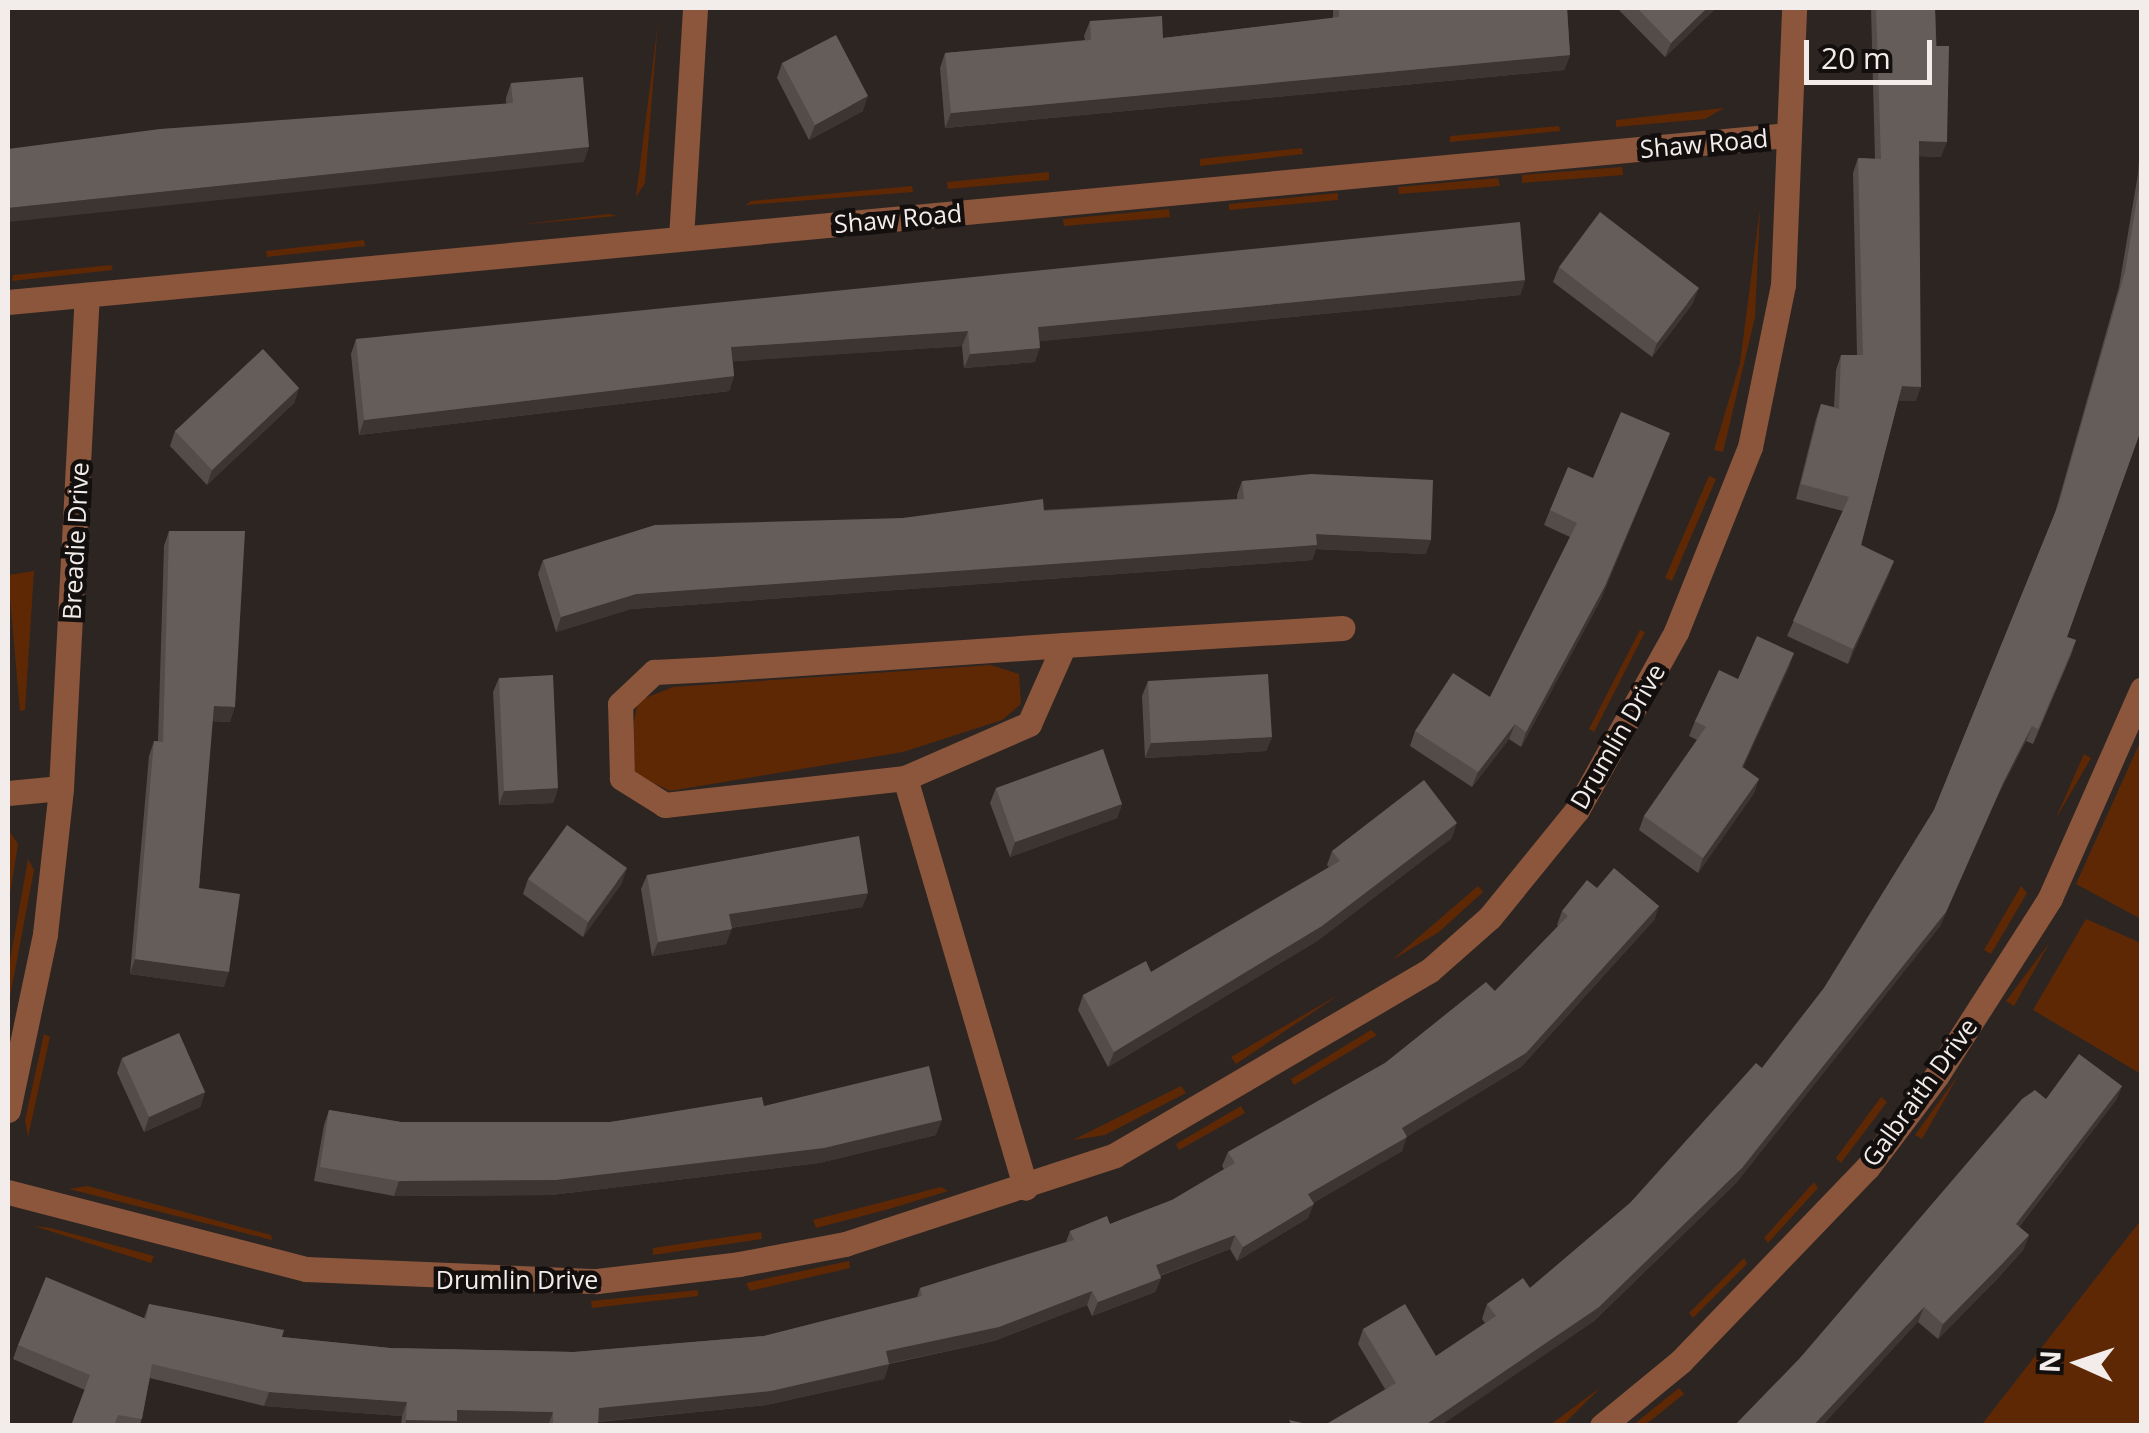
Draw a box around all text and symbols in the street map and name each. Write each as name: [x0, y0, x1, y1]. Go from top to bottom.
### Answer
scale bar: [1809, 20, 1936, 82]
text: 20 m: [1821, 37, 1891, 78]
street label: Shaw Road: [1639, 122, 1769, 164]
street label: Shaw Road: [833, 197, 963, 239]
street label: Breadie Drive: [56, 462, 94, 620]
street label: Drumlin Drive: [1563, 658, 1671, 814]
street label: Galbraith Drive: [1855, 1012, 1983, 1172]
street label: Drumlin Drive: [436, 1264, 598, 1294]
north arrow: [2029, 1313, 2129, 1413]
text: N: [2029, 1349, 2069, 1374]

